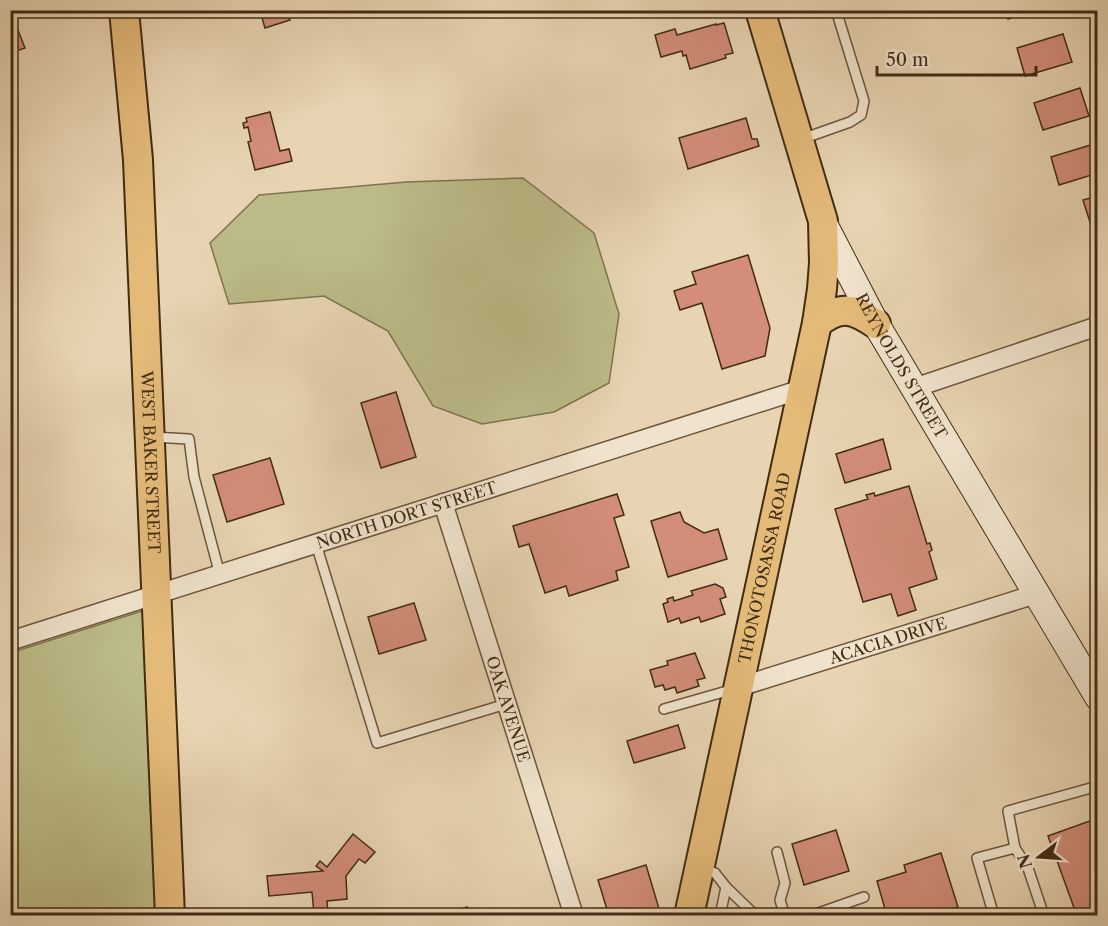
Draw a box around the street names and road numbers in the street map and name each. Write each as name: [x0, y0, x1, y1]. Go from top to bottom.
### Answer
street label: REYNOLDS STREET: [852, 290, 952, 442]
street label: WEST BAKER STREET: [137, 369, 165, 554]
street label: THONOTOSASSA ROAD: [734, 471, 794, 665]
street label: NORTH DORT STREET: [314, 477, 499, 553]
street label: ACACIA DRIVE: [826, 613, 949, 668]
street label: OAK AVENUE: [482, 653, 534, 764]

